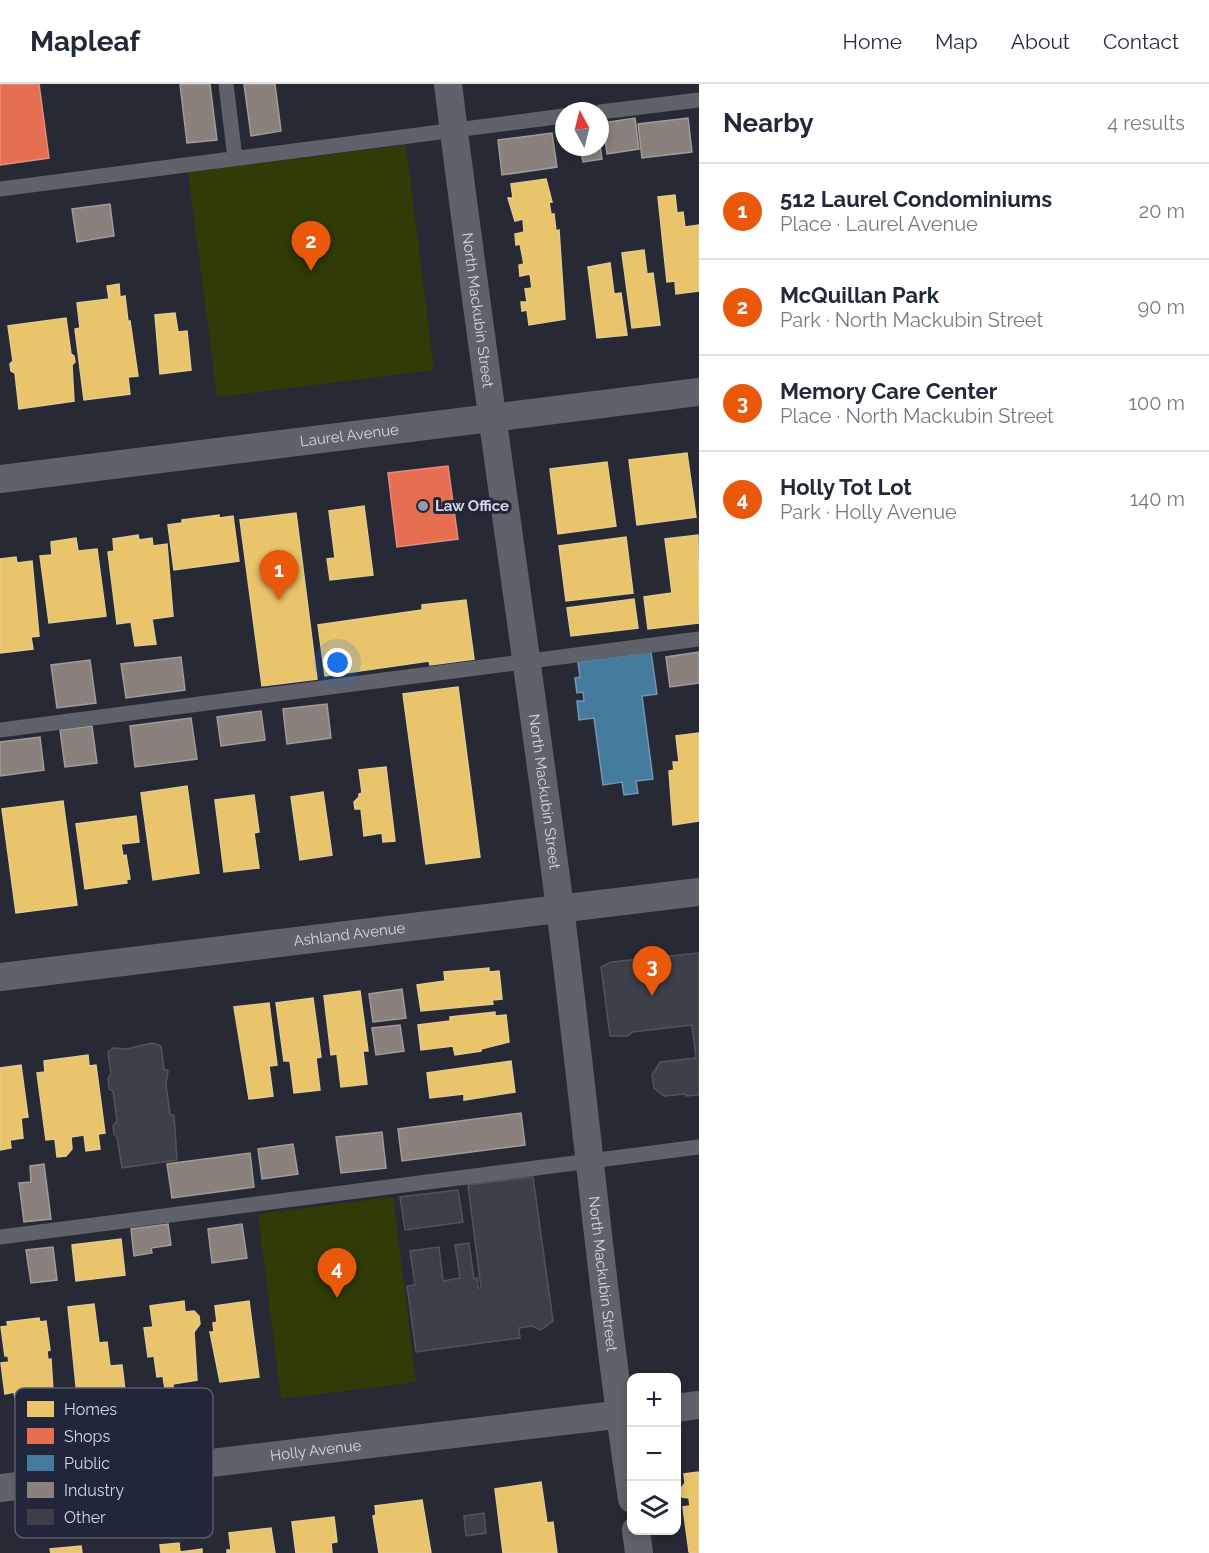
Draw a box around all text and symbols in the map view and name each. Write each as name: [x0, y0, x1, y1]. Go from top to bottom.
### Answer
text: Mapleaf: [30, 25, 140, 58]
text: Home: [843, 29, 902, 54]
text: Map: [935, 29, 978, 54]
text: About: [1011, 29, 1070, 54]
text: Contact: [1103, 29, 1179, 54]
north arrow: [555, 102, 609, 156]
text: Nearby: [723, 108, 813, 138]
text: 4 results: [1107, 111, 1185, 135]
text: 512 Laurel Condominiums: [780, 186, 1052, 212]
text: 1: [738, 199, 747, 223]
text: 20 m: [1139, 199, 1185, 223]
text: Place · Laurel Avenue: [780, 212, 978, 236]
pin: 2: [292, 222, 330, 271]
street label: North Mackubin Street: [458, 231, 497, 389]
text: McQuillan Park: [780, 282, 939, 308]
text: 2: [737, 295, 748, 319]
text: 90 m: [1138, 295, 1185, 319]
text: Park · North Mackubin Street: [780, 308, 1043, 332]
text: Memory Care Center: [780, 378, 997, 404]
text: 3: [737, 391, 748, 415]
text: 100 m: [1128, 391, 1185, 415]
text: Place · North Mackubin Street: [780, 404, 1054, 428]
street label: Laurel Avenue: [299, 420, 400, 451]
text: Holly Tot Lot: [780, 474, 912, 500]
text: 4: [737, 487, 748, 511]
text: 140 m: [1130, 487, 1185, 511]
place label: Law Office: [435, 497, 509, 515]
marker: Law Office: [416, 499, 430, 513]
text: Park · Holly Avenue: [780, 500, 957, 524]
pin: 1: [260, 550, 298, 600]
your location: [323, 648, 352, 677]
street label: North Mackubin Street: [525, 713, 564, 870]
street label: Ashland Avenue: [293, 919, 407, 950]
pin: 3: [632, 946, 672, 996]
street label: North Mackubin Street: [585, 1195, 621, 1353]
pin: 4: [318, 1248, 356, 1298]
map controls: [627, 1373, 681, 1535]
button: +: [627, 1373, 681, 1427]
legend: [15, 1388, 213, 1538]
text: Homes: [64, 1400, 117, 1419]
text: Shops: [64, 1427, 110, 1446]
button: −: [627, 1427, 681, 1481]
street label: Holly Avenue: [269, 1436, 363, 1465]
text: Public: [64, 1454, 110, 1473]
text: Industry: [64, 1481, 124, 1500]
button: layers: [627, 1481, 681, 1535]
text: Other: [64, 1508, 106, 1527]

